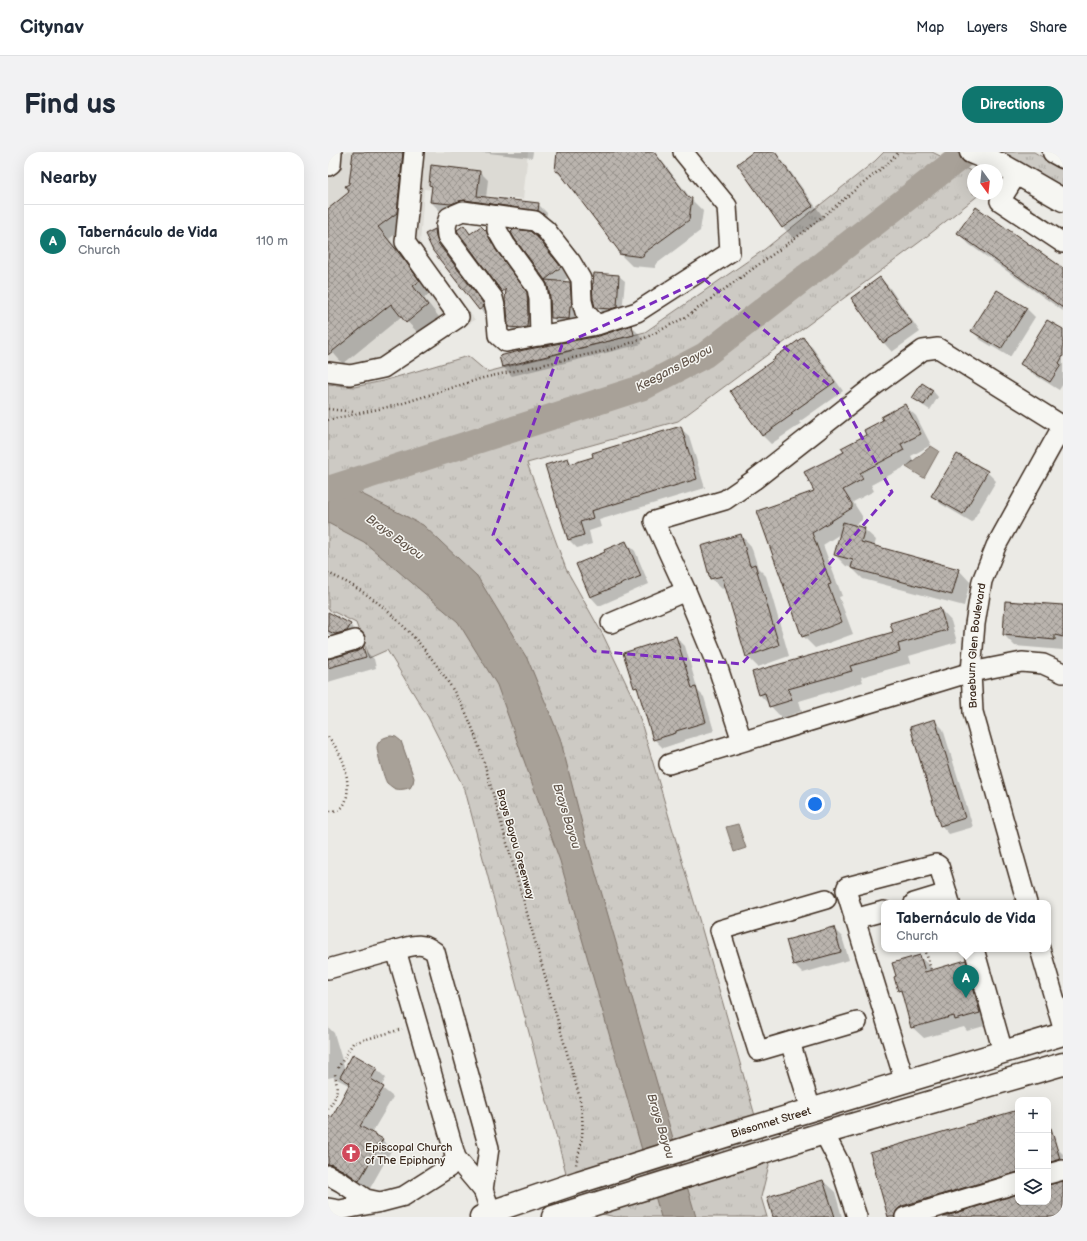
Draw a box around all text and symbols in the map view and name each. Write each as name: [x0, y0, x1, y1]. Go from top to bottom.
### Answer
text: Citynav: [20, 16, 84, 39]
text: Map: [916, 19, 944, 36]
text: Layers: [966, 19, 1008, 36]
text: Share: [1030, 19, 1067, 36]
button: Directions: [962, 86, 1063, 123]
text: Find us: [24, 88, 116, 121]
north arrow: [967, 164, 1003, 200]
text: Nearby: [40, 168, 97, 188]
text: Tabernáculo de Vida: [78, 223, 218, 242]
text: A: [49, 233, 57, 249]
text: 110 m: [256, 233, 288, 249]
text: Church: [78, 242, 120, 258]
water label: Keegans Bayou: [633, 342, 715, 395]
water label: Brays Bayou: [363, 512, 427, 563]
street label: Braeburn Glen Boulevard: [965, 582, 989, 709]
water label: Brays Bayou: [550, 782, 584, 851]
street label: Brays Bayou Greenway: [494, 787, 538, 901]
your location: [805, 794, 825, 814]
popup: [881, 900, 1051, 952]
text: Tabernáculo de Vida: [896, 909, 1036, 928]
text: Church: [896, 928, 938, 944]
pin: A: [953, 965, 979, 998]
water label: Brays Bayou: [644, 1092, 678, 1161]
map controls: [1015, 1097, 1051, 1205]
button: +: [1015, 1097, 1051, 1133]
street label: Bissonnet Street: [729, 1104, 813, 1141]
button: −: [1015, 1133, 1051, 1169]
place label: Episcopal Church of The Epiphany: [365, 1141, 452, 1167]
church icon: Episcopal Church of The Epiphany: [340, 1142, 362, 1164]
button: layers: [1015, 1169, 1051, 1205]

